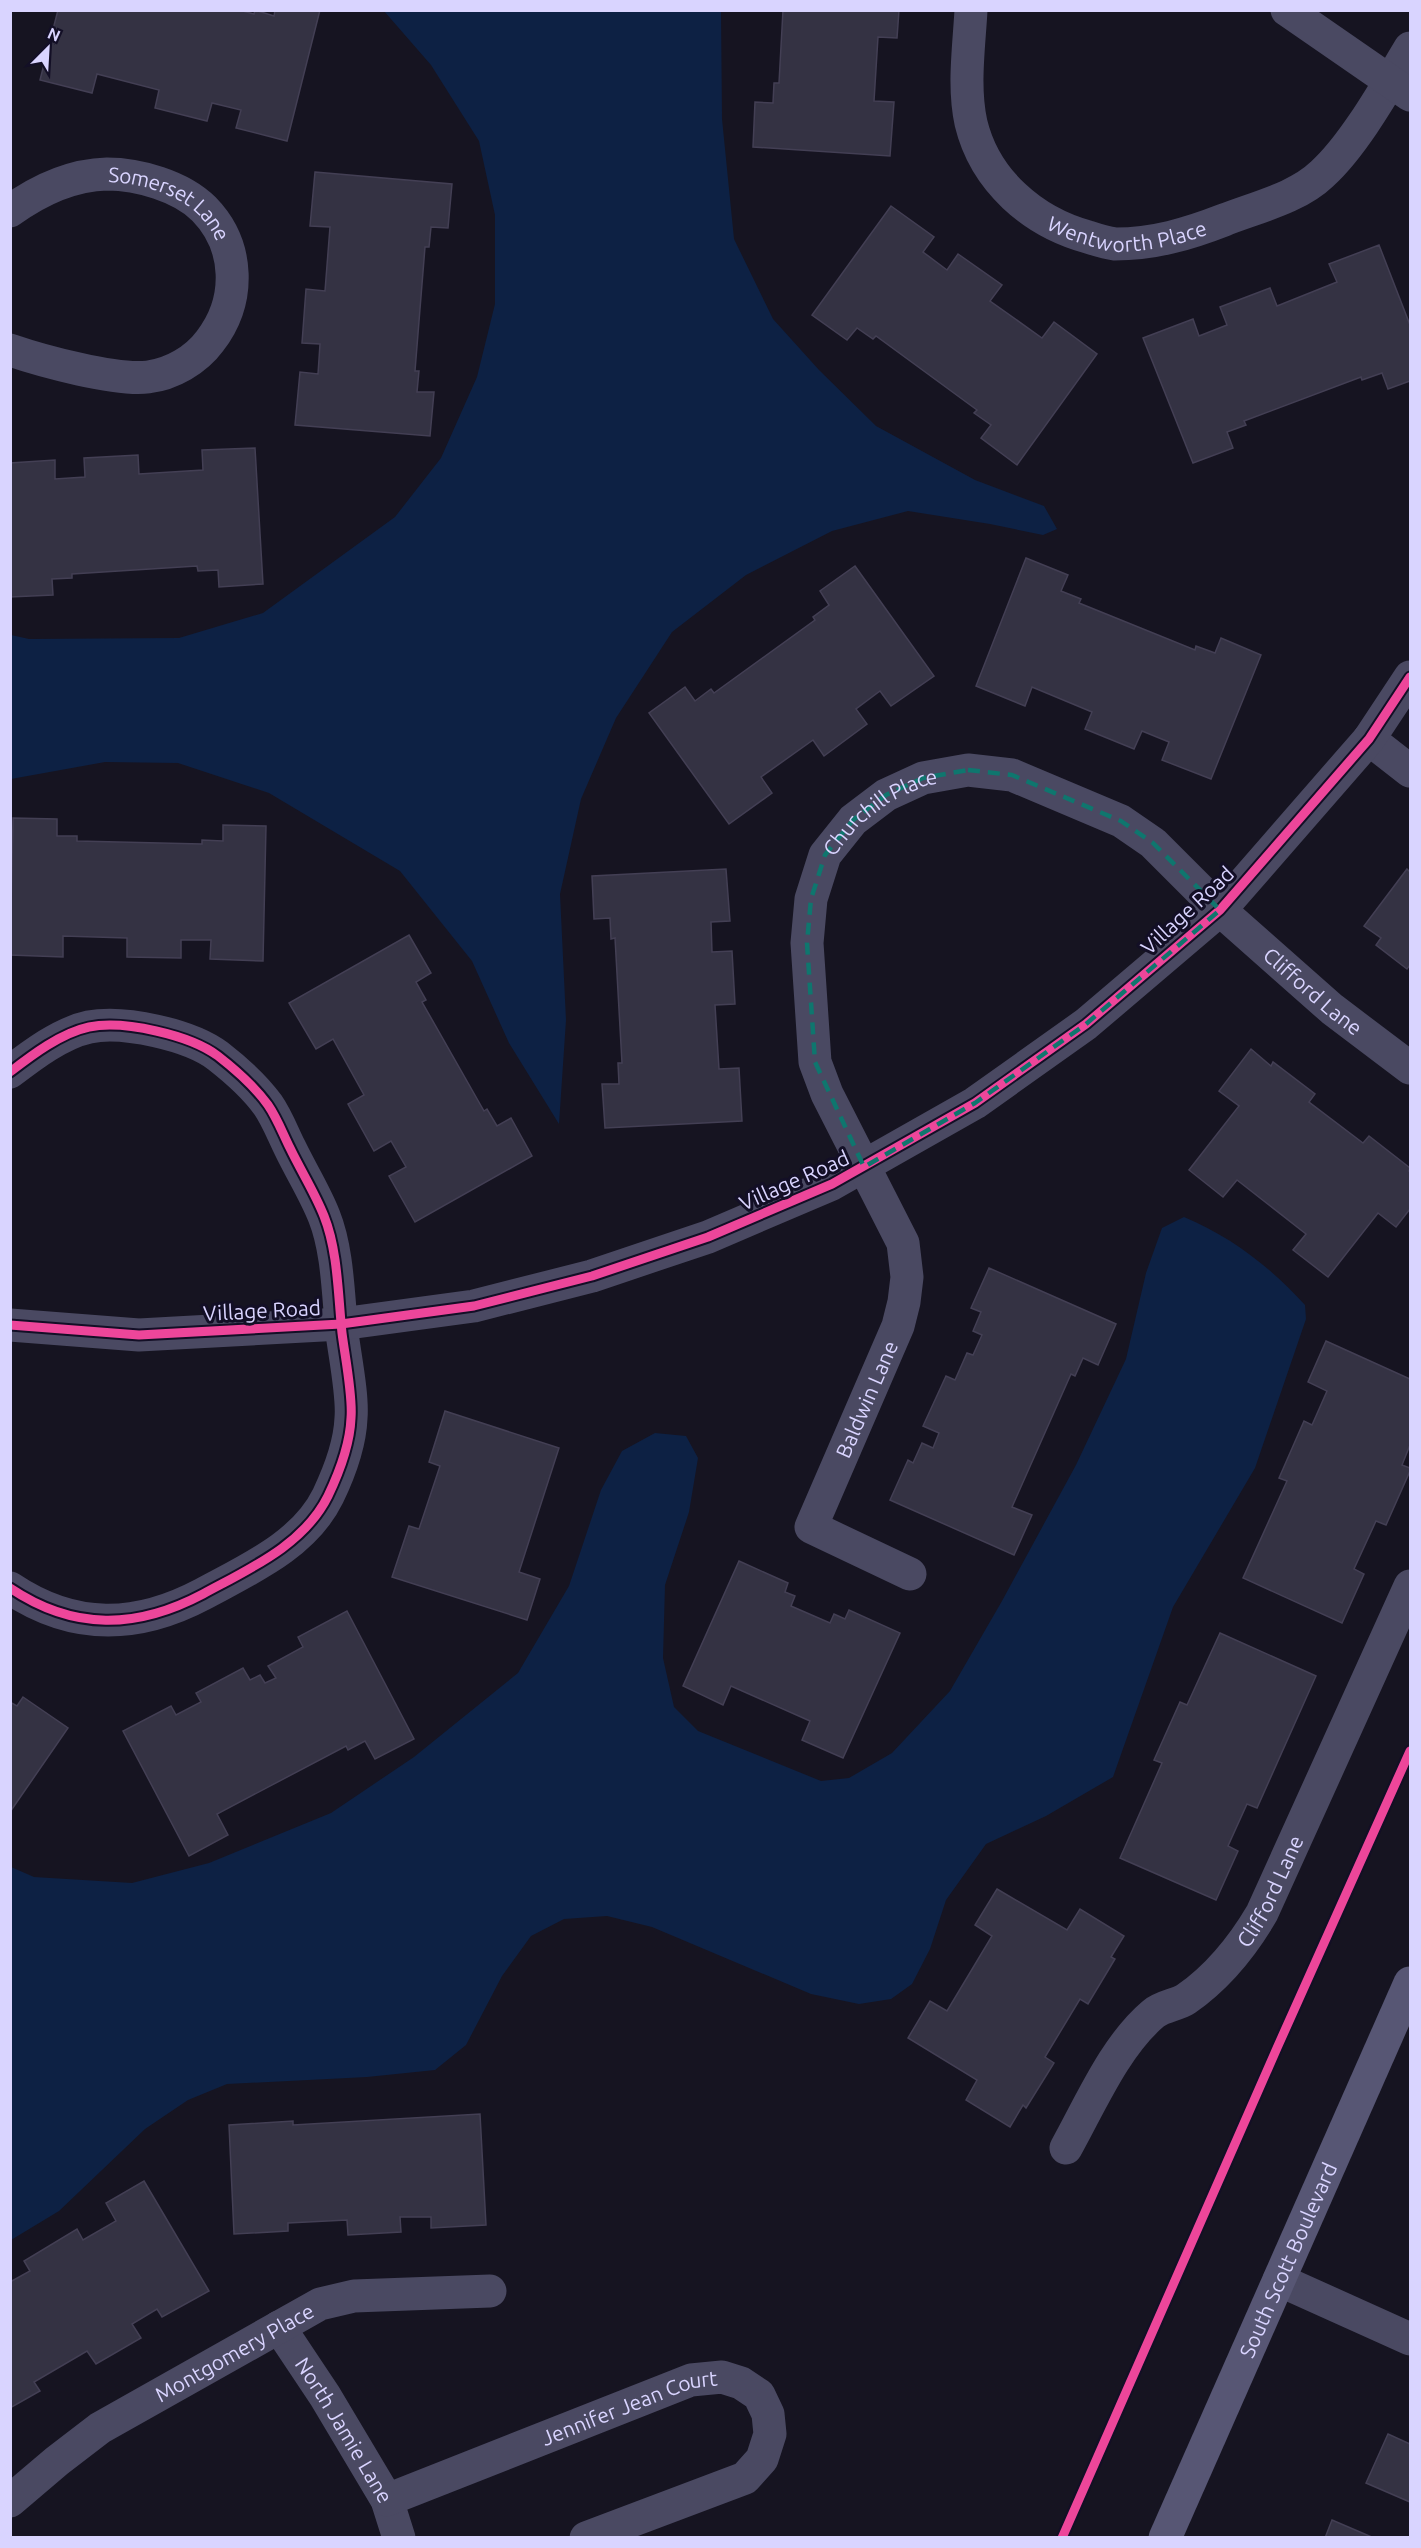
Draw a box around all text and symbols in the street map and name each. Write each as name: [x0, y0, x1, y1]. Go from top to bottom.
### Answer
north arrow: [18, 18, 78, 78]
text: N: [45, 24, 63, 45]
street label: Somerset Lane: [108, 162, 235, 244]
street label: Wentworth Place: [1044, 211, 1210, 256]
street label: Churchill Place: [818, 764, 939, 860]
street label: Village Road: [1136, 861, 1238, 959]
street label: Clifford Lane: [1259, 942, 1367, 1040]
street label: Village Road: [735, 1145, 853, 1215]
street label: Village Road: [203, 1295, 321, 1325]
street label: Baldwin Lane: [830, 1337, 902, 1461]
street label: Clifford Lane: [1232, 1831, 1308, 1952]
street label: South Scott Boulevard: [1234, 2159, 1341, 2361]
street label: Montgomery Place: [151, 2298, 318, 2407]
street label: North Jamie Lane: [291, 2353, 398, 2507]
street label: Jennifer Jean Court: [538, 2366, 718, 2450]

